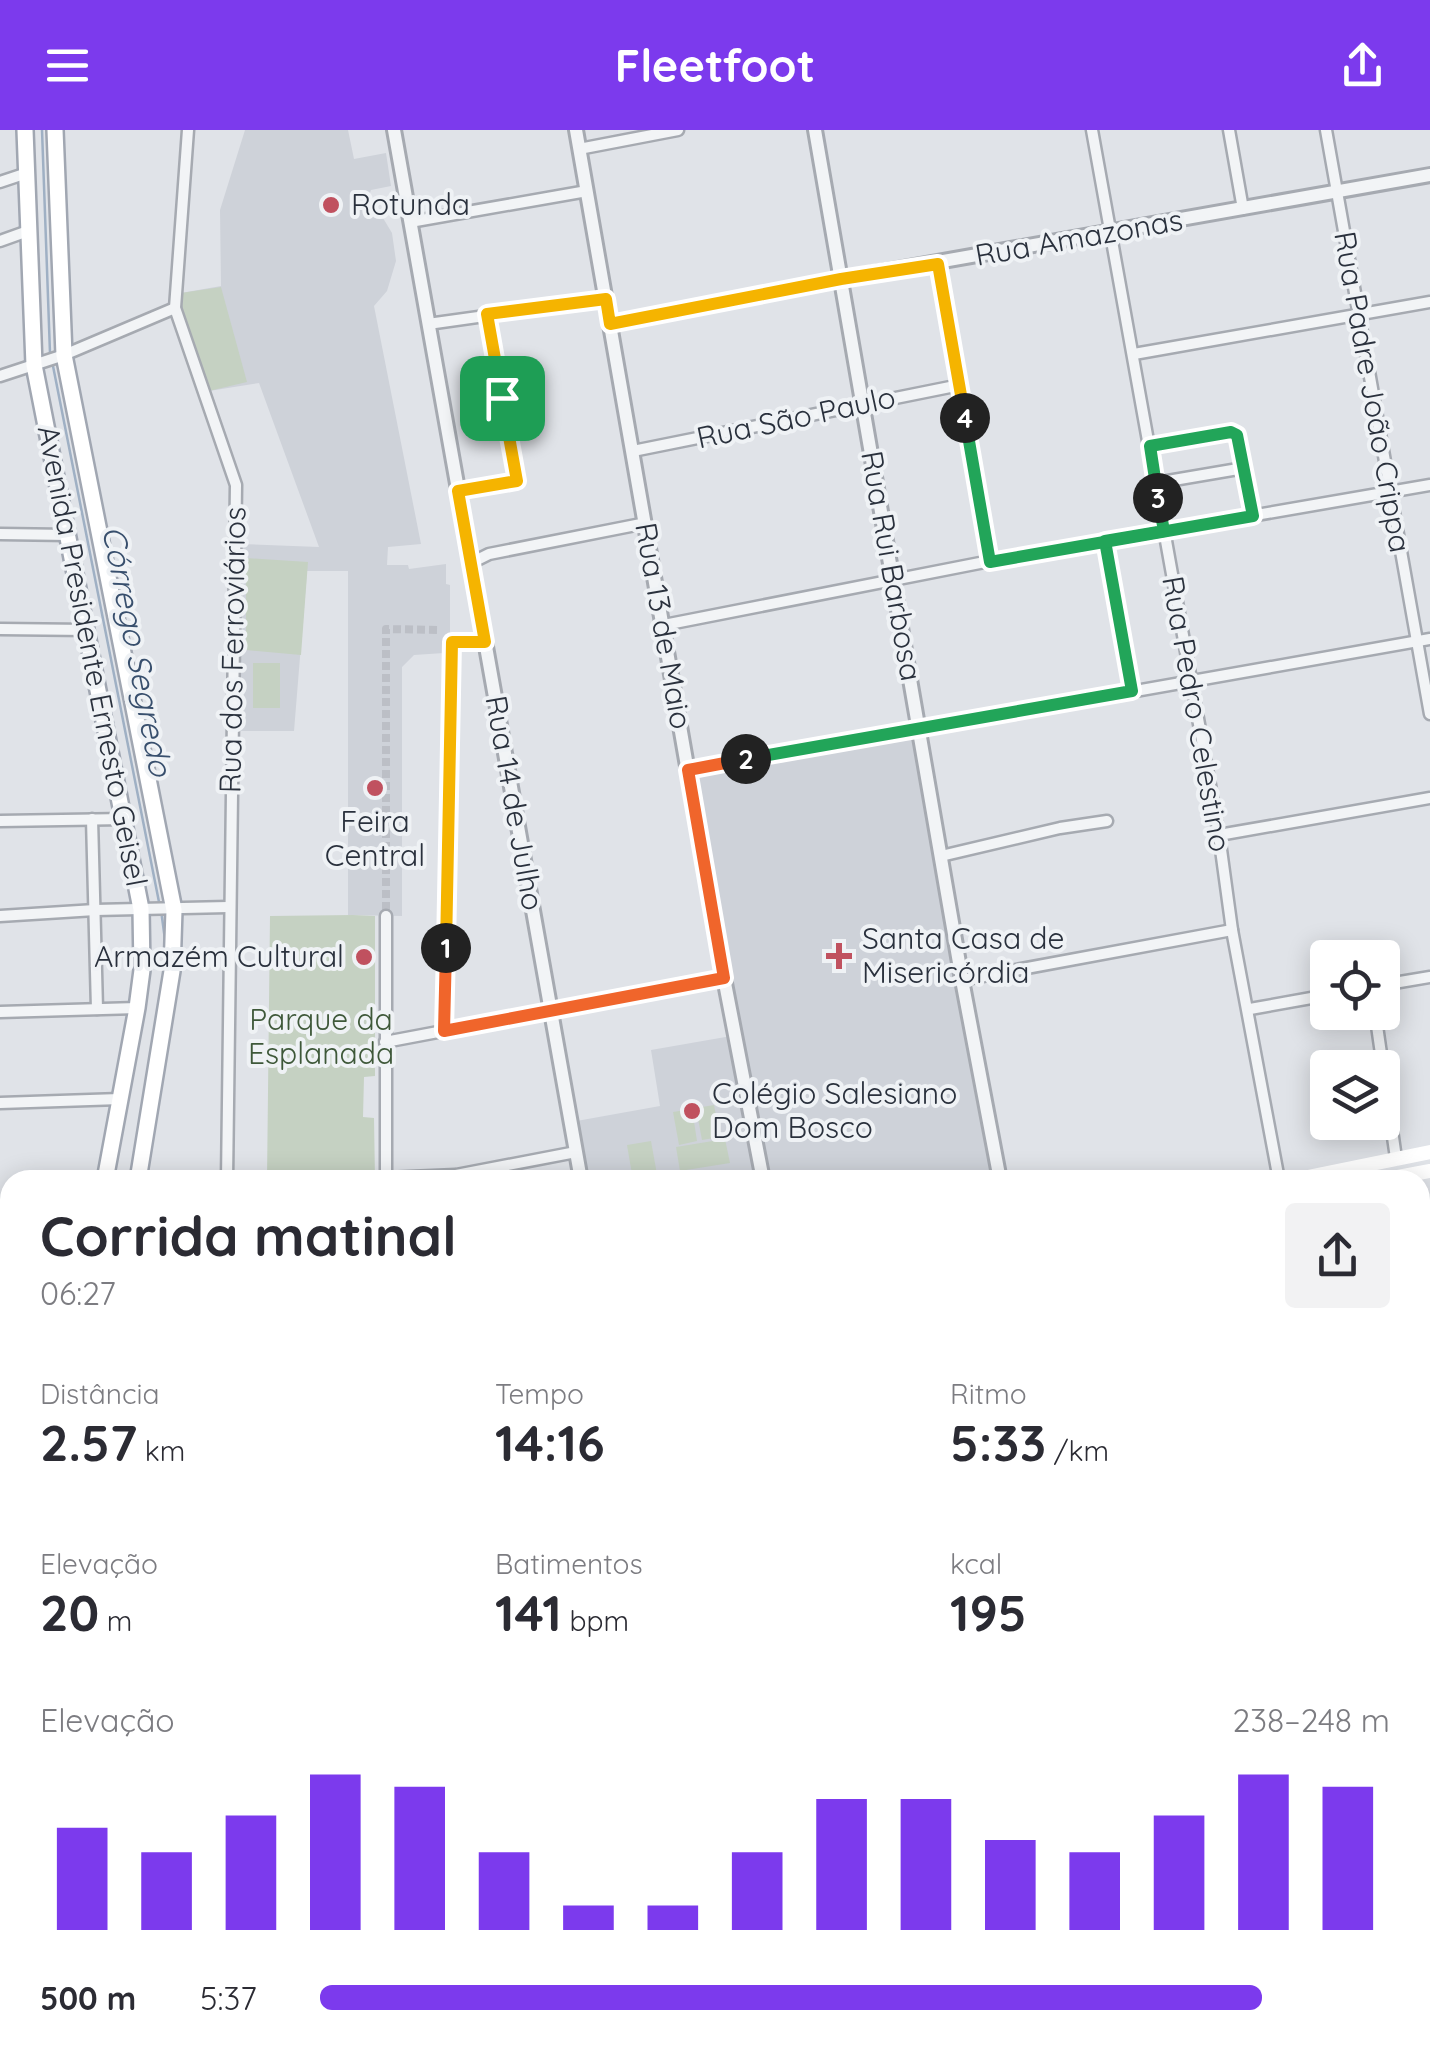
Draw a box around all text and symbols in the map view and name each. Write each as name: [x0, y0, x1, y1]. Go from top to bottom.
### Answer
text: Fleetfoot: [615, 37, 815, 93]
icon: menu: [40, 38, 95, 93]
icon: share: [1335, 38, 1390, 93]
place label: Rotunda: [351, 185, 470, 223]
marker: Rotunda: [320, 194, 342, 216]
street label: Rua Amazonas: [972, 200, 1186, 274]
street label: Rua Padre João Crippa: [1326, 228, 1420, 555]
pin: [460, 356, 545, 441]
icon: arrive: [475, 371, 530, 426]
street label: Rua São Paulo: [693, 377, 899, 457]
pin: 4: [940, 393, 990, 443]
text: 4: [957, 400, 973, 435]
street label: Avenida Presidente Ernesto Geisel: [30, 422, 156, 890]
street label: Rua Rui Barbosa: [853, 448, 931, 684]
pin: 3: [1133, 473, 1183, 523]
text: 3: [1150, 480, 1166, 515]
street label: Rua dos Ferroviários: [211, 507, 253, 793]
street label: Rua 13 de Maio: [627, 520, 701, 732]
water label: Córrego Segredo: [94, 522, 182, 781]
street label: Rua Pedro Celestino: [1154, 573, 1240, 855]
street label: Rua 14 de Julho: [477, 692, 553, 913]
pin: 2: [721, 734, 771, 784]
text: 2: [738, 741, 754, 776]
marker: Feira Central: [364, 777, 386, 799]
place label: Feira Central: [325, 802, 425, 874]
place label: Santa Casa de Misericórdia: [862, 919, 1065, 991]
pin: 1: [421, 923, 471, 973]
text: 1: [441, 930, 451, 965]
place label: Armazém Cultural: [94, 937, 344, 975]
map controls: [1310, 940, 1400, 1140]
button: locate: [1310, 940, 1400, 1030]
marker: Santa Casa de Misericórdia: [826, 943, 852, 969]
marker: Armazém Cultural: [353, 946, 375, 968]
park label: Parque da Esplanada: [248, 1000, 394, 1072]
button: layers: [1310, 1050, 1400, 1140]
place label: Colégio Salesiano Dom Bosco: [712, 1074, 957, 1146]
marker: Colégio Salesiano Dom Bosco: [681, 1100, 703, 1122]
text: Corrida matinal: [40, 1201, 457, 1270]
button: share: [1285, 1203, 1390, 1308]
text: 06:27: [40, 1273, 116, 1313]
text: Distância: [40, 1376, 159, 1411]
text: Tempo: [495, 1376, 584, 1411]
text: Ritmo: [950, 1376, 1027, 1411]
text: 2.57: [40, 1411, 137, 1474]
text: 14:16: [495, 1411, 605, 1474]
text: 5:33: [950, 1411, 1046, 1474]
text: km: [137, 1433, 185, 1468]
text: /km: [1046, 1433, 1109, 1468]
text: Elevação: [40, 1546, 158, 1581]
text: Batimentos: [495, 1546, 643, 1581]
text: kcal: [950, 1546, 1002, 1581]
text: 20: [40, 1581, 99, 1644]
text: 141: [495, 1581, 562, 1644]
text: 195: [950, 1581, 1027, 1644]
text: m: [99, 1603, 132, 1638]
text: bpm: [562, 1603, 629, 1638]
text: Elevação: [40, 1700, 175, 1740]
text: 238–248 m: [1233, 1700, 1390, 1740]
text: 500 m: [40, 1978, 136, 2018]
text: 5:37: [200, 1978, 257, 2018]

